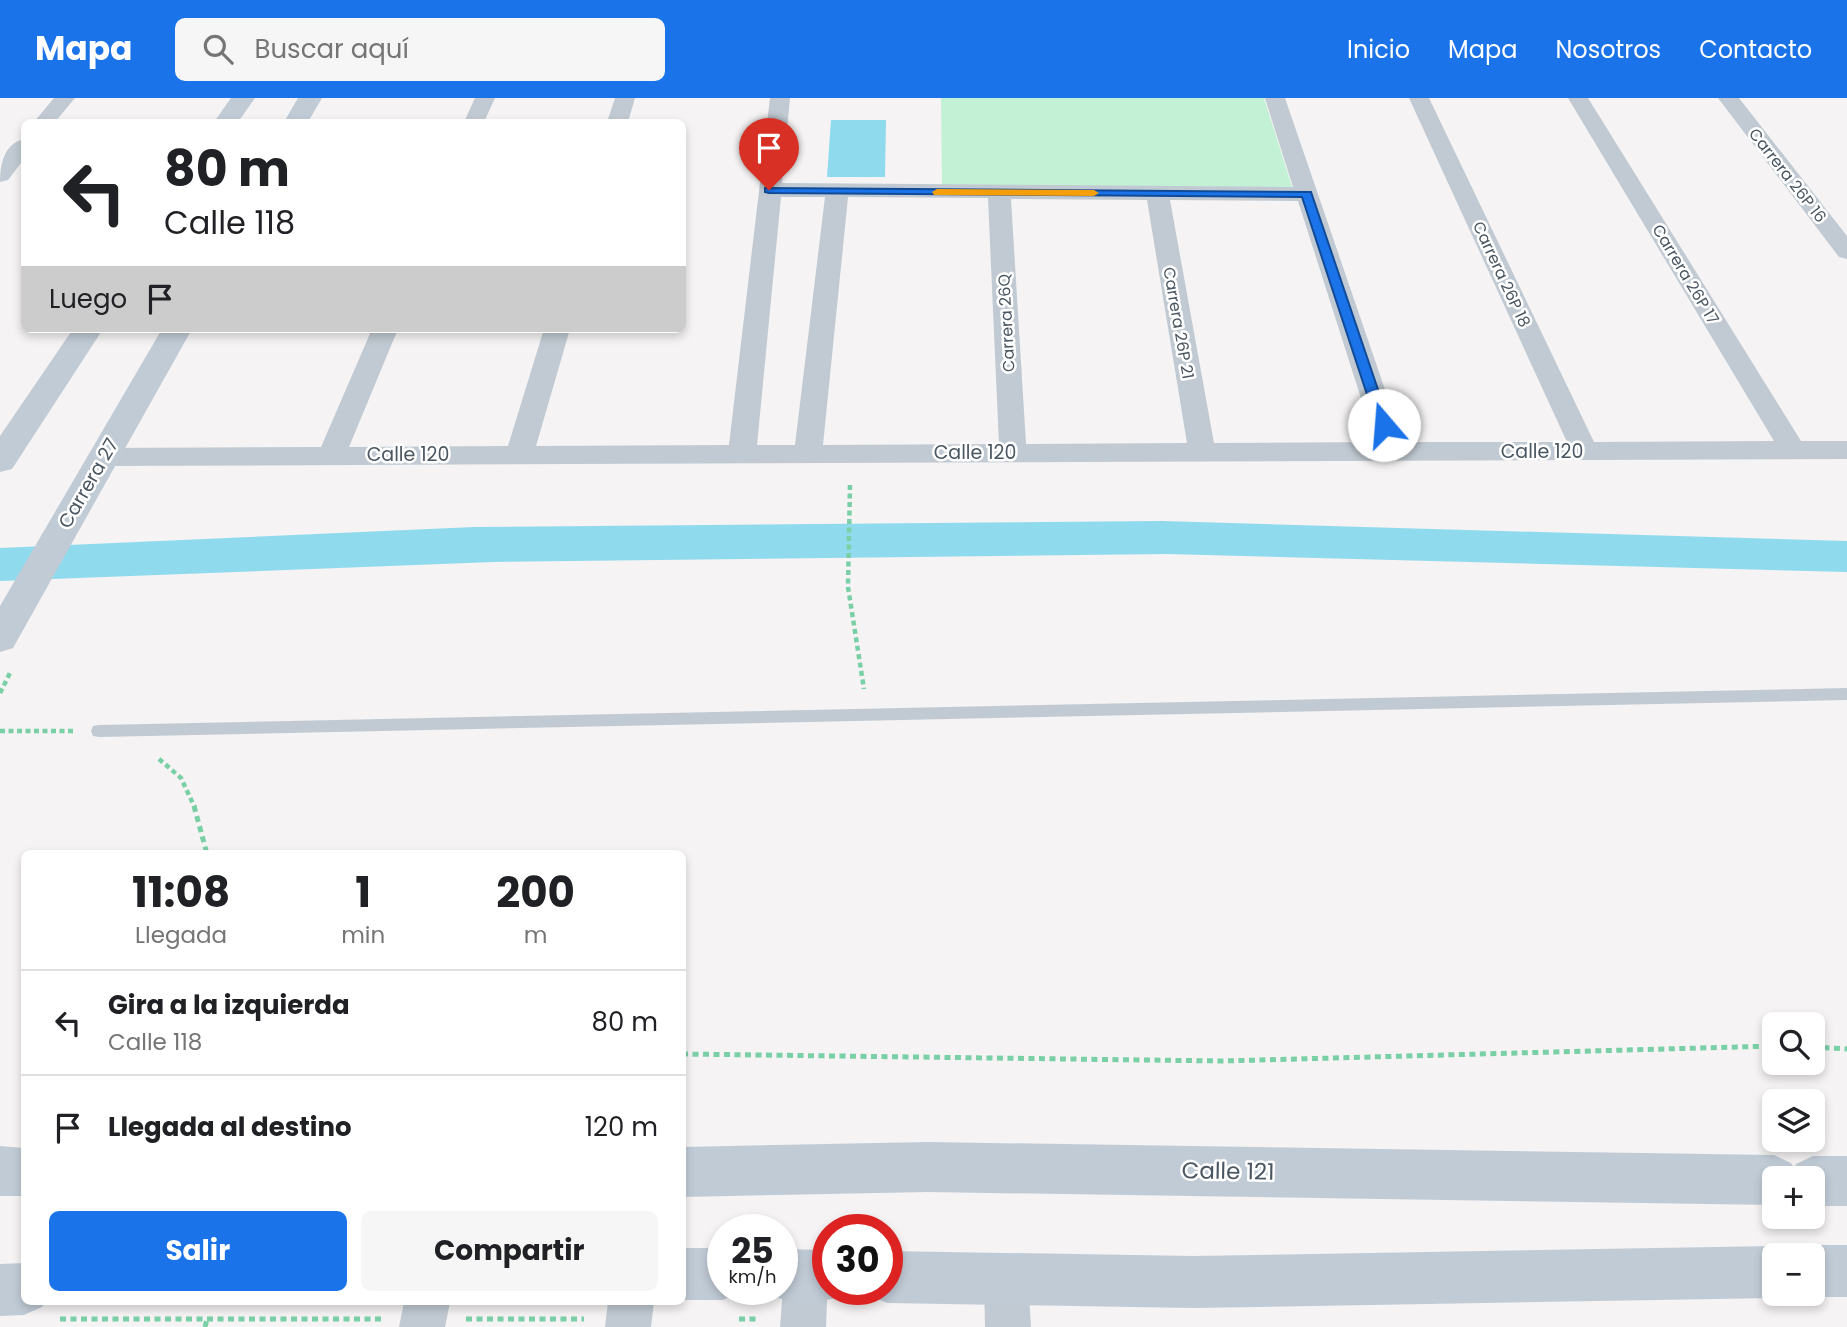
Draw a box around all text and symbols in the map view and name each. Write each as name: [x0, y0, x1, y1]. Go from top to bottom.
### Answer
search box: [175, 18, 665, 81]
text: Mapa: [35, 25, 133, 72]
icon: search: [199, 30, 237, 68]
text: Buscar aquí: [255, 31, 409, 67]
text: Inicio: [1347, 33, 1410, 66]
text: Mapa: [1448, 33, 1517, 66]
text: Nosotros: [1555, 33, 1661, 66]
text: Contacto: [1699, 33, 1812, 66]
pin: [739, 118, 799, 190]
street label: Carrera 26P 16: [1743, 123, 1832, 227]
icon: arrive: [750, 129, 788, 167]
text: 80 m: [164, 135, 290, 203]
icon: left: [49, 147, 140, 238]
text: Calle 118: [164, 200, 295, 245]
street label: Carrera 26P 18: [1467, 218, 1536, 331]
street label: Carrera 26P 17: [1647, 220, 1725, 329]
street label: Carrera 26P 21: [1157, 265, 1200, 381]
street label: Carrera 26Q: [992, 273, 1021, 373]
icon: arrive: [141, 280, 179, 318]
text: Luego: [49, 281, 127, 317]
position arrow: [1347, 388, 1421, 462]
street label: Carrera 27: [52, 433, 125, 533]
street label: Calle 120: [1501, 438, 1583, 465]
street label: Calle 120: [934, 439, 1016, 466]
street label: Calle 120: [367, 441, 449, 468]
text: 11:08: [132, 863, 230, 922]
text: 1: [355, 863, 371, 922]
text: 200: [496, 863, 575, 922]
text: Llegada: [135, 919, 227, 951]
text: min: [341, 919, 385, 951]
text: m: [524, 919, 547, 951]
text: Gira a la izquierda: [108, 987, 350, 1023]
icon: left: [49, 1004, 87, 1042]
text: 80 m: [592, 1004, 658, 1040]
map controls: [1762, 1012, 1825, 1306]
button: search: [1762, 1012, 1825, 1075]
text: Calle 118: [108, 1026, 202, 1058]
button: layers: [1762, 1089, 1825, 1152]
icon: arrive: [49, 1109, 87, 1147]
text: Llegada al destino: [108, 1109, 352, 1145]
text: 120 m: [585, 1109, 658, 1145]
street label: Calle 121: [1181, 1154, 1275, 1188]
button: +: [1762, 1166, 1825, 1229]
button: Salir: [49, 1211, 347, 1291]
button: Compartir: [361, 1211, 658, 1291]
speed limit sign: 30: [812, 1214, 903, 1305]
text: 25: [731, 1226, 774, 1275]
button: −: [1762, 1243, 1825, 1306]
text: km/h: [729, 1264, 776, 1289]

